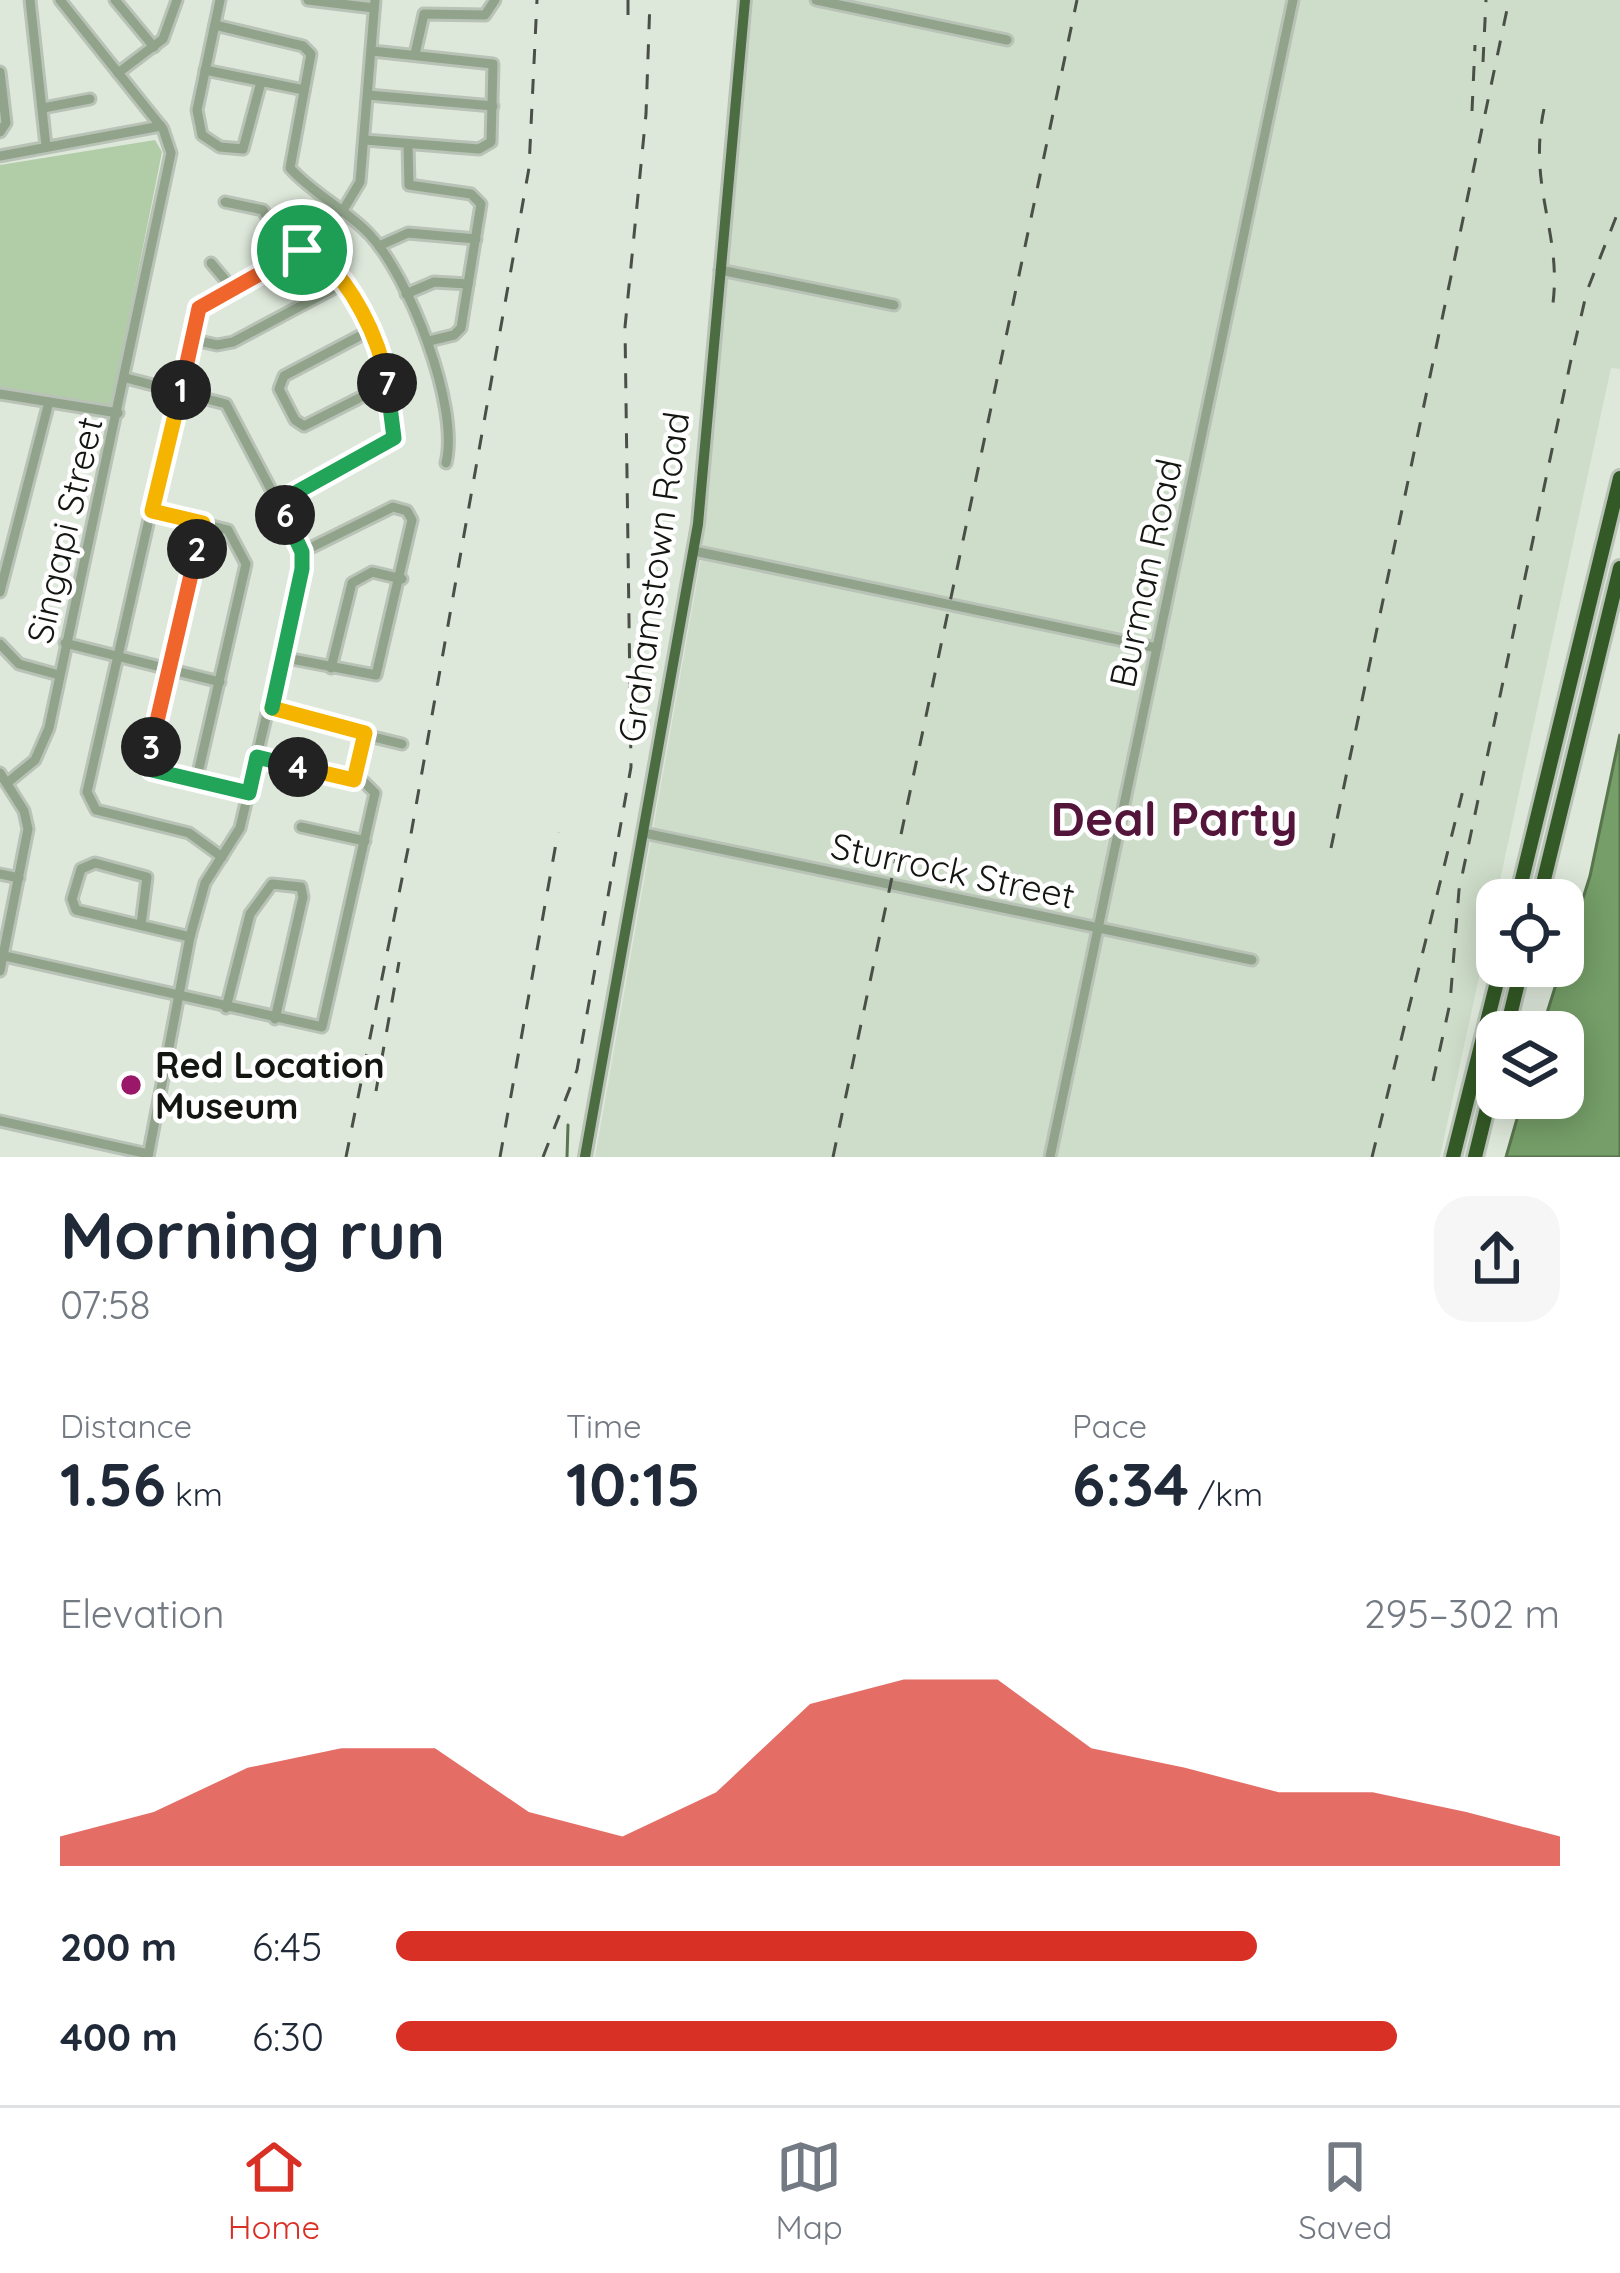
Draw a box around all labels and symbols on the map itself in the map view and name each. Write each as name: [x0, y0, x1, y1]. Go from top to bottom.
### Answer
pin: [251, 199, 353, 301]
pin: 7: [357, 353, 417, 413]
pin: 1: [151, 360, 211, 420]
street label: Grahamstown Road: [608, 409, 698, 745]
street label: Singapi Street: [16, 413, 112, 647]
street label: Burman Road: [1099, 455, 1191, 691]
pin: 6: [255, 485, 315, 545]
pin: 2: [167, 519, 227, 579]
pin: 3: [121, 717, 181, 777]
pin: 4: [268, 737, 328, 797]
district label: Deal Party: [1050, 788, 1298, 848]
street label: Sturrock Street: [827, 822, 1079, 918]
place label: Red Location Museum: [155, 1042, 385, 1128]
marker: Red Location Museum: [118, 1072, 144, 1098]

